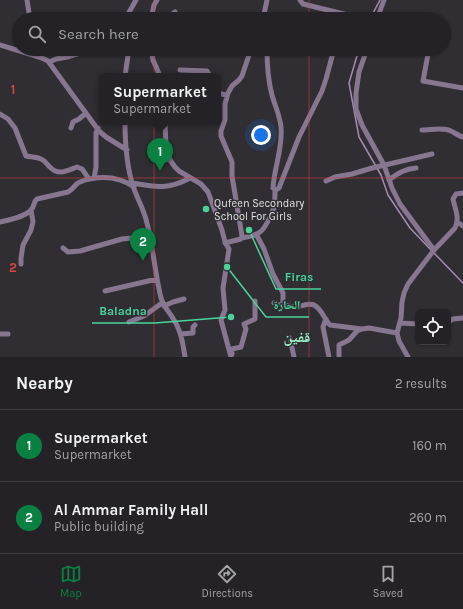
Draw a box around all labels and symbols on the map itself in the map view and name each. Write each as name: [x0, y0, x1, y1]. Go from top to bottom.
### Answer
text: 1: [11, 82, 15, 97]
your location: [251, 125, 271, 145]
pin: 1: [147, 138, 173, 171]
place label: Qufeen Secondary School For Girls: [214, 197, 304, 223]
marker: Qufeen Secondary School For Girls: [201, 204, 211, 214]
pin: 2: [130, 228, 156, 261]
text: 2: [9, 260, 17, 275]
callout: Firas: [276, 265, 321, 289]
text: Firas: [285, 270, 313, 284]
callout: الحارة: [266, 293, 309, 317]
text: الحارة: [274, 298, 300, 312]
callout: Baladna: [92, 299, 155, 323]
text: Baladna: [99, 304, 147, 318]
district label: قفين: [284, 328, 310, 346]

